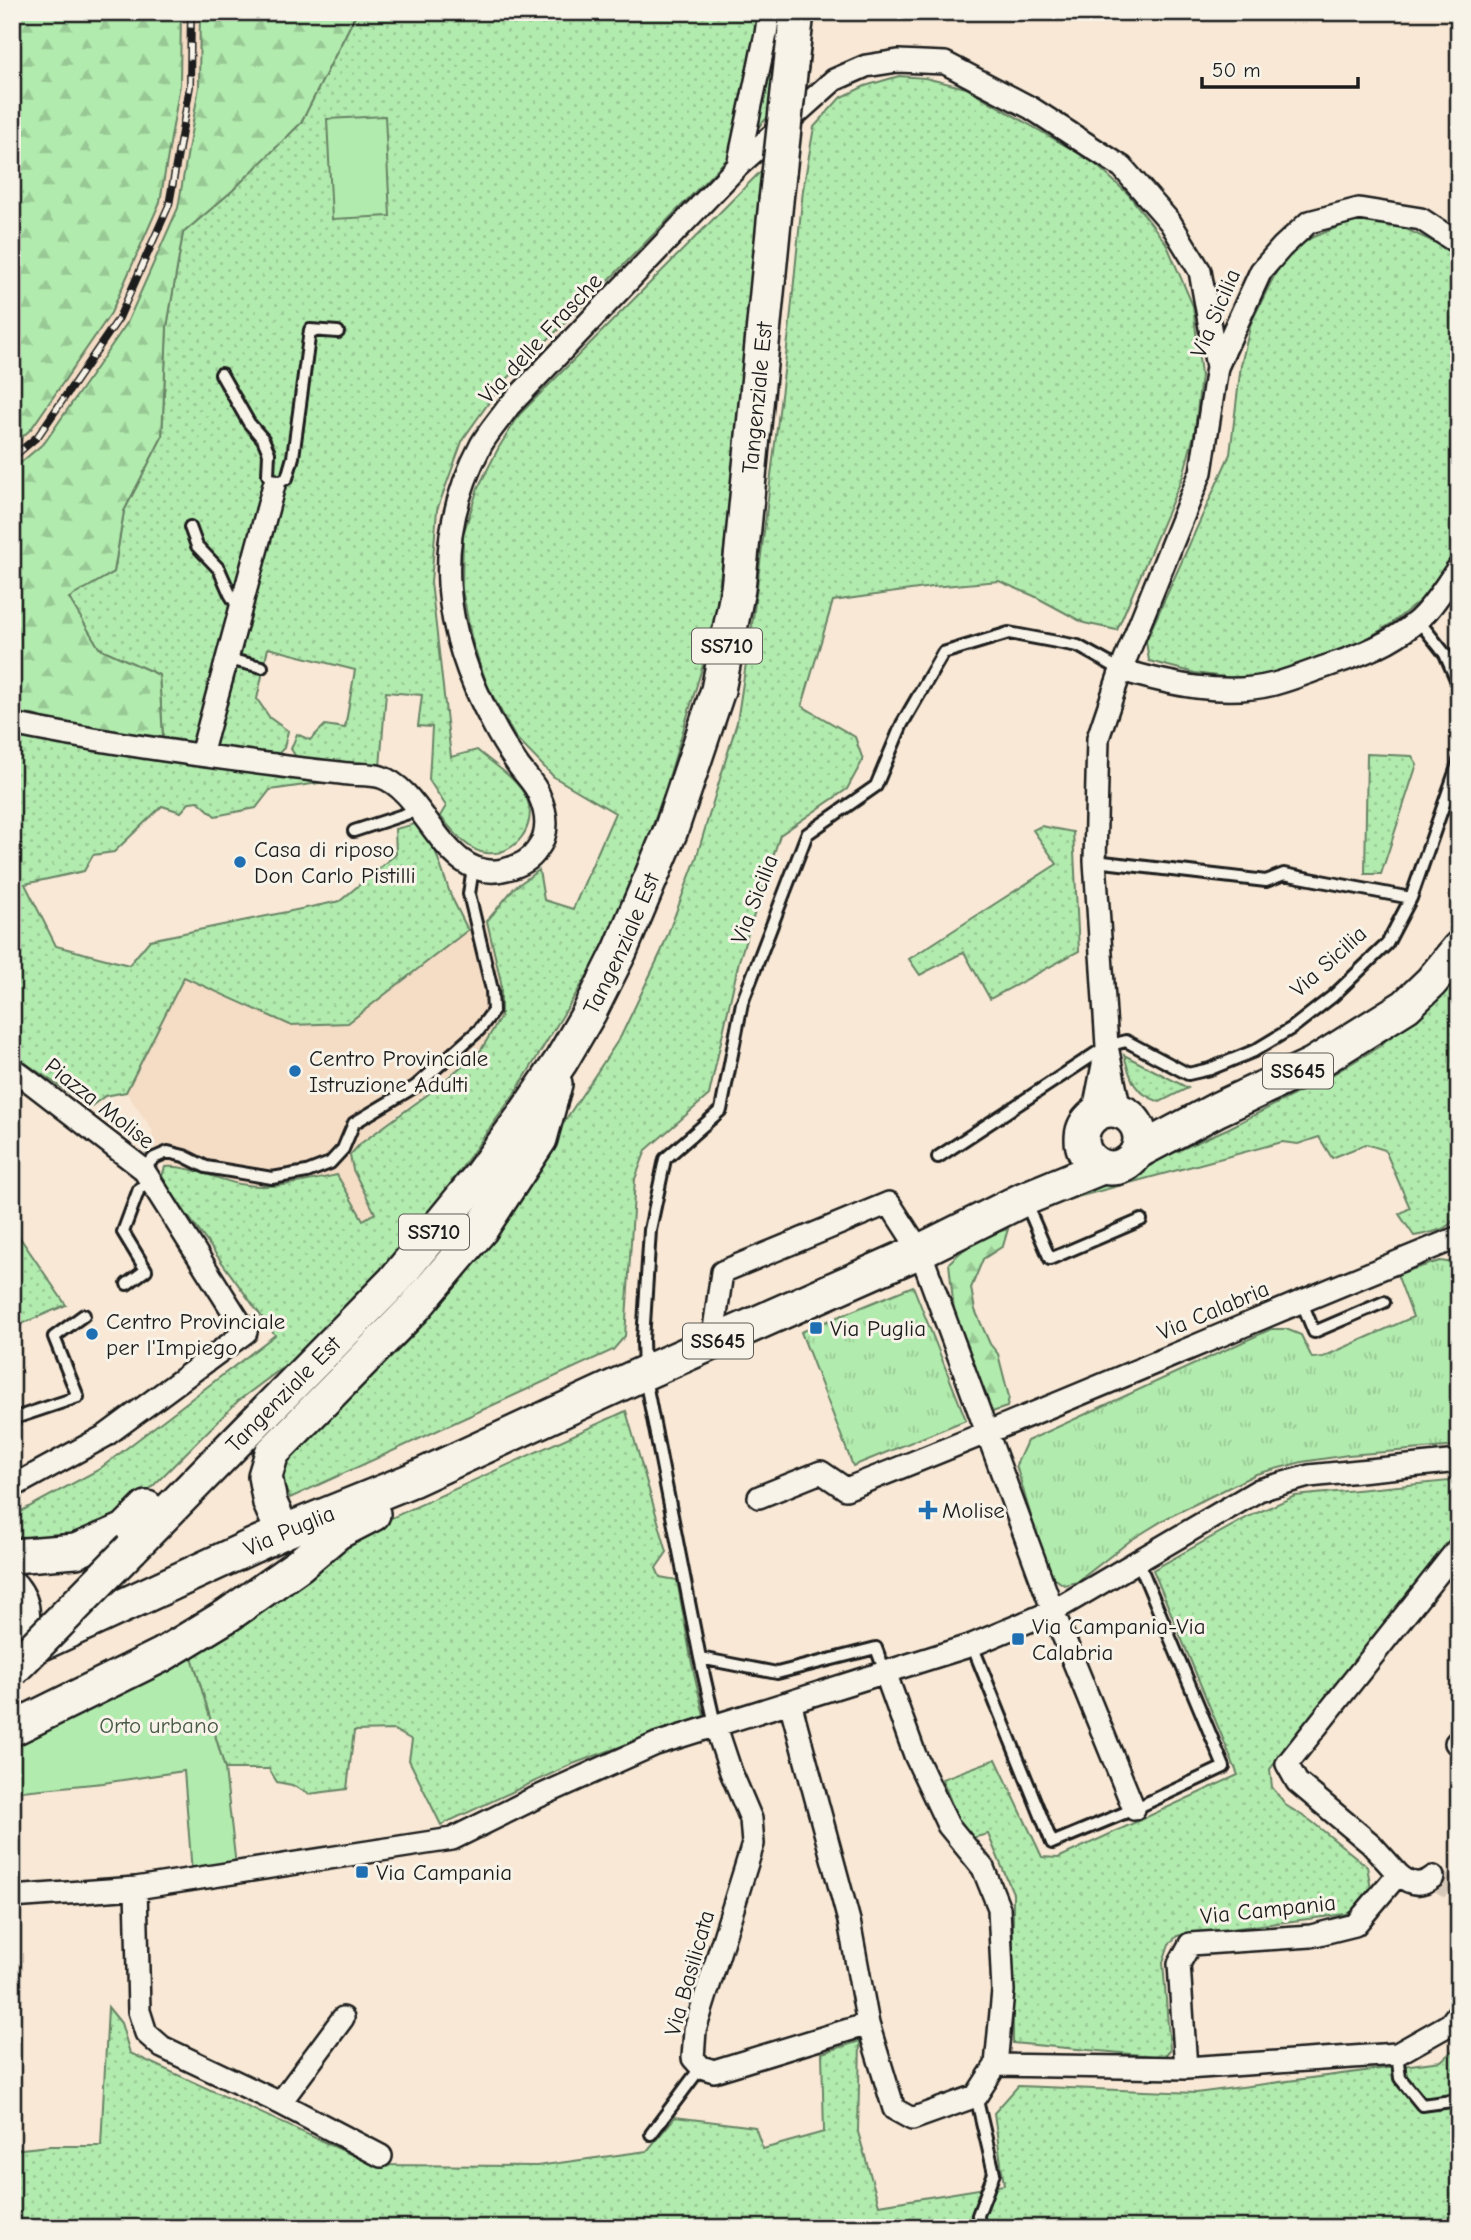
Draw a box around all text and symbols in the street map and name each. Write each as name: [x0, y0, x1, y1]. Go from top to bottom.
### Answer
scale bar: [1202, 46, 1357, 90]
text: 50 m: [1212, 58, 1261, 82]
street label: Via Sicilia: [1185, 265, 1246, 361]
street label: Via delle Frasche: [473, 268, 608, 409]
street label: Tangenziale Est: [736, 319, 778, 475]
road number: SS710: [692, 628, 762, 664]
place label: Casa di riposo Don Carlo Pistilli: [254, 836, 416, 889]
street label: Via Sicilia: [725, 851, 784, 948]
marker: Casa di riposo Don Carlo Pistilli: [232, 854, 248, 870]
street label: Tangenziale Est: [578, 868, 666, 1019]
street label: Via Sicilia: [1285, 920, 1372, 1003]
place label: Centro Provinciale Istruzione Adulti: [309, 1045, 488, 1098]
street label: Piazza Molise: [39, 1052, 160, 1155]
road number: SS645: [1263, 1054, 1333, 1088]
marker: Centro Provinciale Istruzione Adulti: [287, 1063, 303, 1079]
road number: SS710: [399, 1214, 469, 1250]
street label: Via Calabria: [1153, 1275, 1273, 1346]
place label: Centro Provinciale per l'Impiego: [106, 1308, 285, 1361]
place label: Via Puglia: [830, 1315, 926, 1342]
marker: Via Puglia: [808, 1320, 824, 1336]
road number: SS645: [683, 1324, 753, 1358]
marker: Centro Provinciale per l'Impiego: [84, 1326, 100, 1342]
street label: Tangenziale Est: [220, 1330, 347, 1458]
place label: Molise: [942, 1497, 1005, 1524]
street label: Via Puglia: [240, 1500, 339, 1562]
marker: Molise: [920, 1502, 936, 1518]
place label: Via Campania-Via Calabria: [1032, 1613, 1206, 1666]
marker: Via Campania-Via Calabria: [1010, 1631, 1026, 1647]
park label: Orto urbano: [99, 1712, 219, 1739]
place label: Via Campania: [376, 1859, 512, 1886]
marker: Via Campania: [354, 1864, 370, 1880]
street label: Via Campania: [1199, 1889, 1337, 1930]
street label: Via Basilicata: [659, 1907, 720, 2039]

